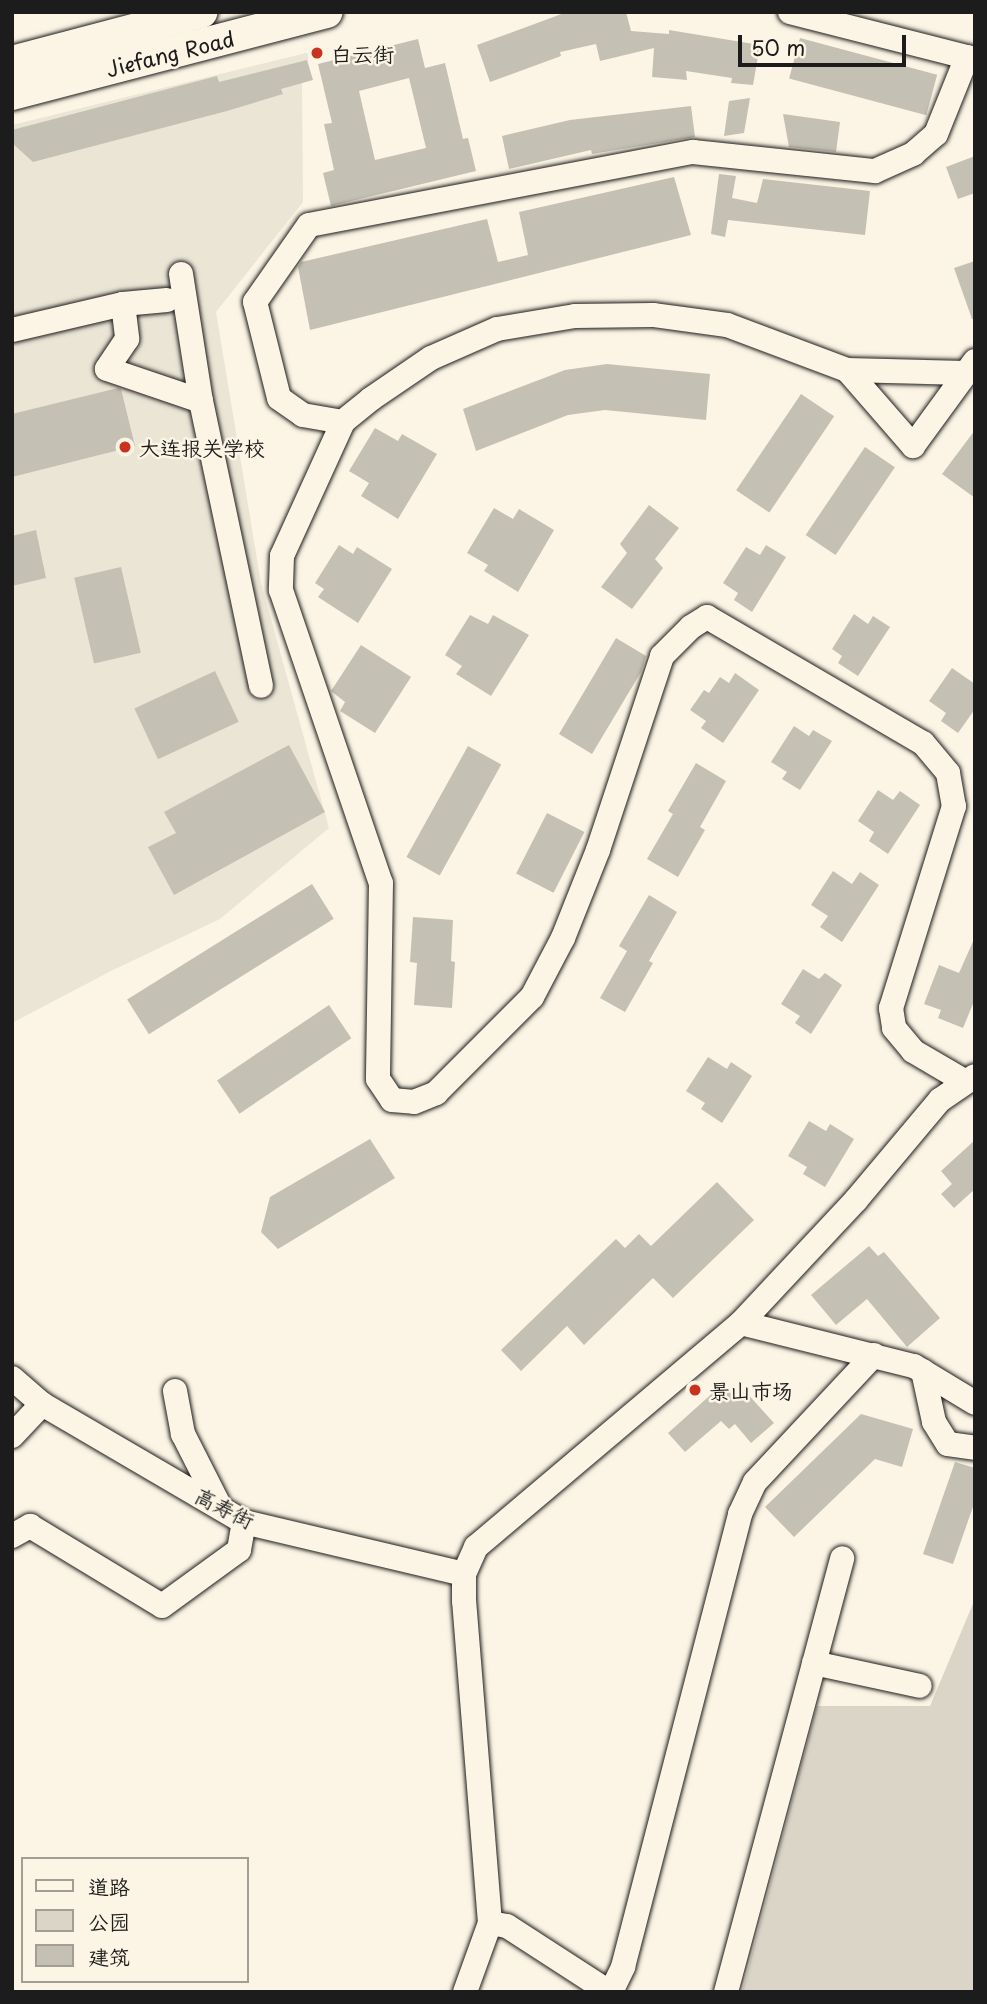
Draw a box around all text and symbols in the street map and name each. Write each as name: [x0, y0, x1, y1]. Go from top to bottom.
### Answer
scale bar: [742, 21, 910, 65]
street label: Jiefang Road: [103, 25, 237, 81]
text: 50 m: [751, 31, 805, 63]
place label: 白云街: [331, 40, 394, 66]
marker: 白云街: [309, 45, 325, 61]
place label: 大连报关学校: [139, 434, 265, 460]
marker: 大连报关学校: [117, 439, 133, 455]
place label: 景山市场: [709, 1377, 793, 1403]
marker: 景山市场: [687, 1382, 703, 1398]
street label: 高寿街: [191, 1481, 259, 1533]
legend: [21, 1857, 248, 1983]
text: 道路: [88, 1870, 130, 1902]
text: 公园: [88, 1905, 130, 1937]
text: 建筑: [88, 1940, 130, 1972]

